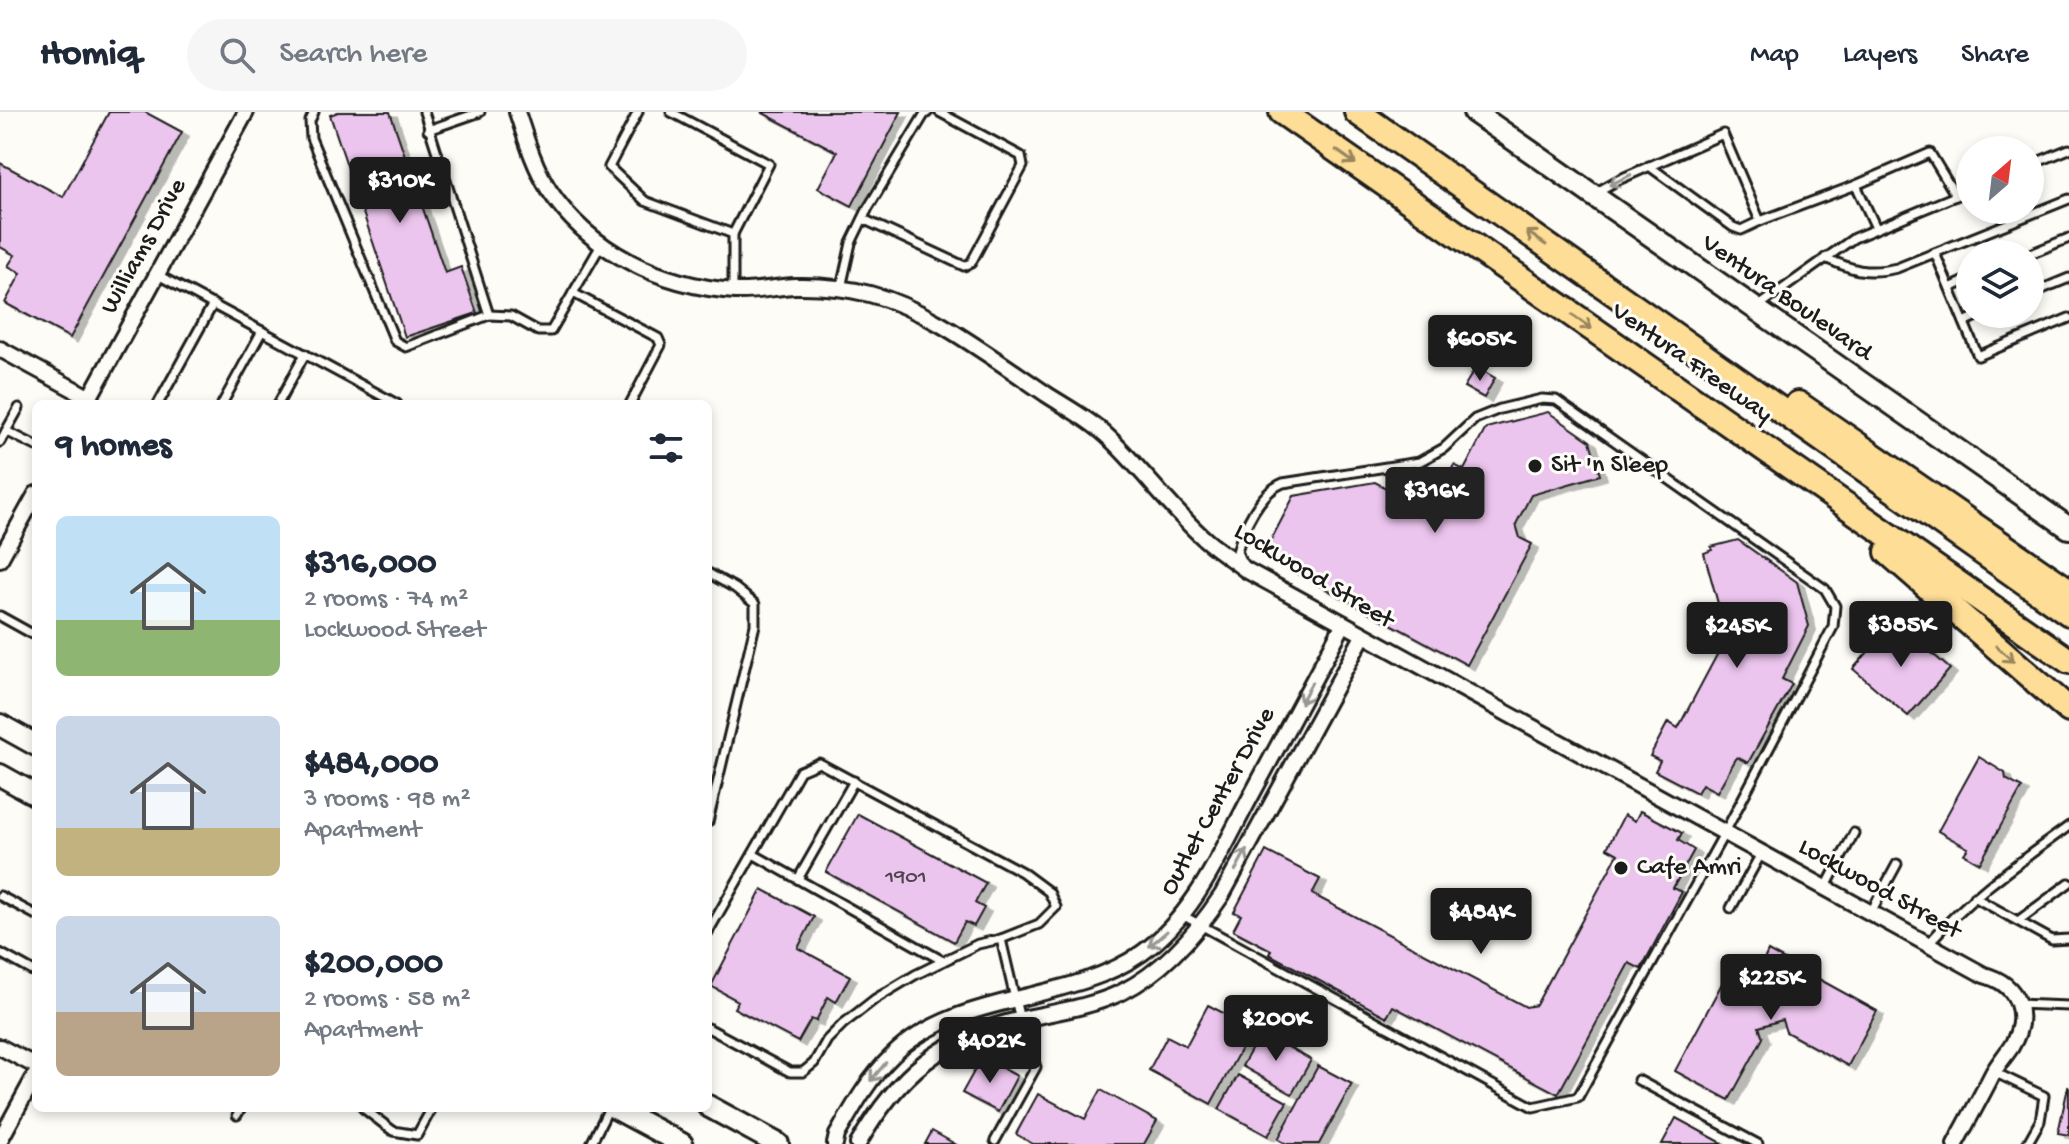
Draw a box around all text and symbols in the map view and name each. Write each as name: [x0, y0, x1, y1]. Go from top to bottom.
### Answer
search box: [187, 19, 747, 91]
text: Homiq: [40, 33, 139, 77]
icon: search: [215, 33, 259, 77]
text: Search here: [279, 38, 427, 73]
text: Map: [1750, 39, 1799, 72]
text: Layers: [1843, 39, 1917, 72]
text: Share: [1961, 39, 2029, 72]
north arrow: [1956, 136, 2044, 224]
map controls: [1956, 136, 2044, 328]
one-way arrow: [1334, 149, 1356, 165]
pin: $310K: [344, 157, 456, 225]
text: $310K: [368, 167, 432, 198]
street label: Williams Drive: [95, 173, 195, 320]
one-way arrow: [1609, 173, 1632, 188]
street label: Ventura Boulevard: [1694, 228, 1879, 370]
one-way arrow: [1526, 230, 1547, 247]
button: layers: [1956, 240, 2044, 328]
street label: Ventura Freeway: [1604, 296, 1778, 431]
one-way arrow: [1570, 314, 1592, 330]
pin: $605K: [1424, 315, 1536, 383]
text: $605K: [1446, 325, 1514, 356]
icon: filters: [644, 426, 688, 470]
text: 9 homes: [56, 428, 171, 468]
place label: Sit 'n Sleep: [1551, 451, 1668, 482]
marker: Sit 'n Sleep: [1526, 457, 1544, 475]
pin: $316K: [1379, 467, 1491, 535]
text: $316K: [1403, 477, 1467, 508]
street label: Lockwood Street: [1227, 517, 1401, 638]
text: $316,000: [304, 545, 436, 585]
icon: home: [120, 548, 216, 644]
text: 2 rooms · 74 m²: [304, 585, 468, 616]
pin: $385K: [1845, 601, 1957, 669]
pin: $245K: [1681, 602, 1793, 670]
text: $385K: [1867, 611, 1935, 642]
text: $245K: [1705, 612, 1769, 643]
text: Lockwood Street: [304, 616, 485, 647]
one-way arrow: [1995, 645, 2015, 663]
one-way arrow: [1298, 681, 1313, 705]
street label: Outlet Center Drive: [1154, 702, 1284, 901]
text: $484,000: [304, 745, 439, 785]
icon: home: [120, 748, 216, 844]
text: 3 rooms · 98 m²: [304, 785, 471, 816]
text: Apartment: [304, 816, 421, 847]
street label: Lockwood Street: [1792, 832, 1968, 949]
one-way arrow: [1233, 849, 1249, 873]
place label: Cafe Amri: [1637, 853, 1742, 884]
marker: Cafe Amri: [1612, 859, 1630, 877]
house number: 1901: [884, 865, 927, 891]
pin: $484K: [1425, 888, 1537, 956]
text: $484K: [1449, 898, 1513, 929]
one-way arrow: [1149, 930, 1169, 948]
text: $200,000: [304, 945, 443, 985]
icon: home: [120, 948, 216, 1044]
pin: $225K: [1715, 954, 1827, 1022]
text: $225K: [1738, 964, 1804, 995]
text: 2 rooms · 58 m²: [304, 985, 470, 1016]
pin: $200K: [1220, 995, 1332, 1063]
text: $200K: [1242, 1005, 1310, 1036]
text: Apartment: [304, 1016, 421, 1047]
pin: $402K: [934, 1017, 1046, 1085]
text: $402K: [957, 1027, 1023, 1058]
one-way arrow: [869, 1061, 887, 1081]

